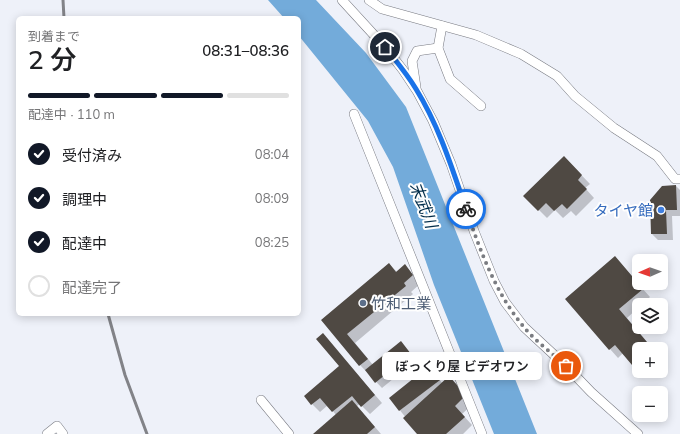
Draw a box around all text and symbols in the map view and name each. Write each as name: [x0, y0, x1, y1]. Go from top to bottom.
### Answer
text: 到着まで: [28, 28, 80, 44]
pin: [368, 30, 402, 64]
icon: home: [374, 36, 396, 58]
text: 08:31–08:36: [202, 41, 289, 60]
text: 2 分: [28, 43, 77, 76]
text: 配達中 · 110 m: [28, 106, 115, 122]
icon: check: [28, 143, 50, 165]
text: 受付済み: [62, 146, 122, 165]
text: 08:04: [255, 146, 289, 162]
water label: 末武川: [406, 179, 443, 233]
icon: check: [28, 187, 50, 209]
courier: [446, 189, 486, 229]
text: 調理中: [62, 190, 107, 209]
text: 08:09: [255, 190, 289, 206]
icon: bike: [455, 198, 477, 220]
place label: タイヤ館: [593, 201, 653, 220]
marker: タイヤ館: [656, 205, 666, 215]
icon: check: [28, 231, 50, 253]
text: 配達中: [62, 234, 107, 253]
text: 08:25: [255, 234, 289, 250]
north arrow: [632, 254, 668, 290]
map controls: [632, 254, 668, 422]
text: 配達完了: [62, 278, 122, 297]
place label: 竹和工業: [371, 294, 431, 313]
marker: 竹和工業: [358, 298, 368, 308]
button: layers: [632, 298, 668, 334]
button: +: [632, 342, 668, 378]
pin: [549, 349, 583, 383]
callout: ぼっくり屋 ビデオワン: [382, 352, 542, 380]
icon: bag: [555, 355, 577, 377]
text: ぼっくり屋 ビデオワン: [395, 358, 529, 374]
button: −: [632, 386, 668, 422]

